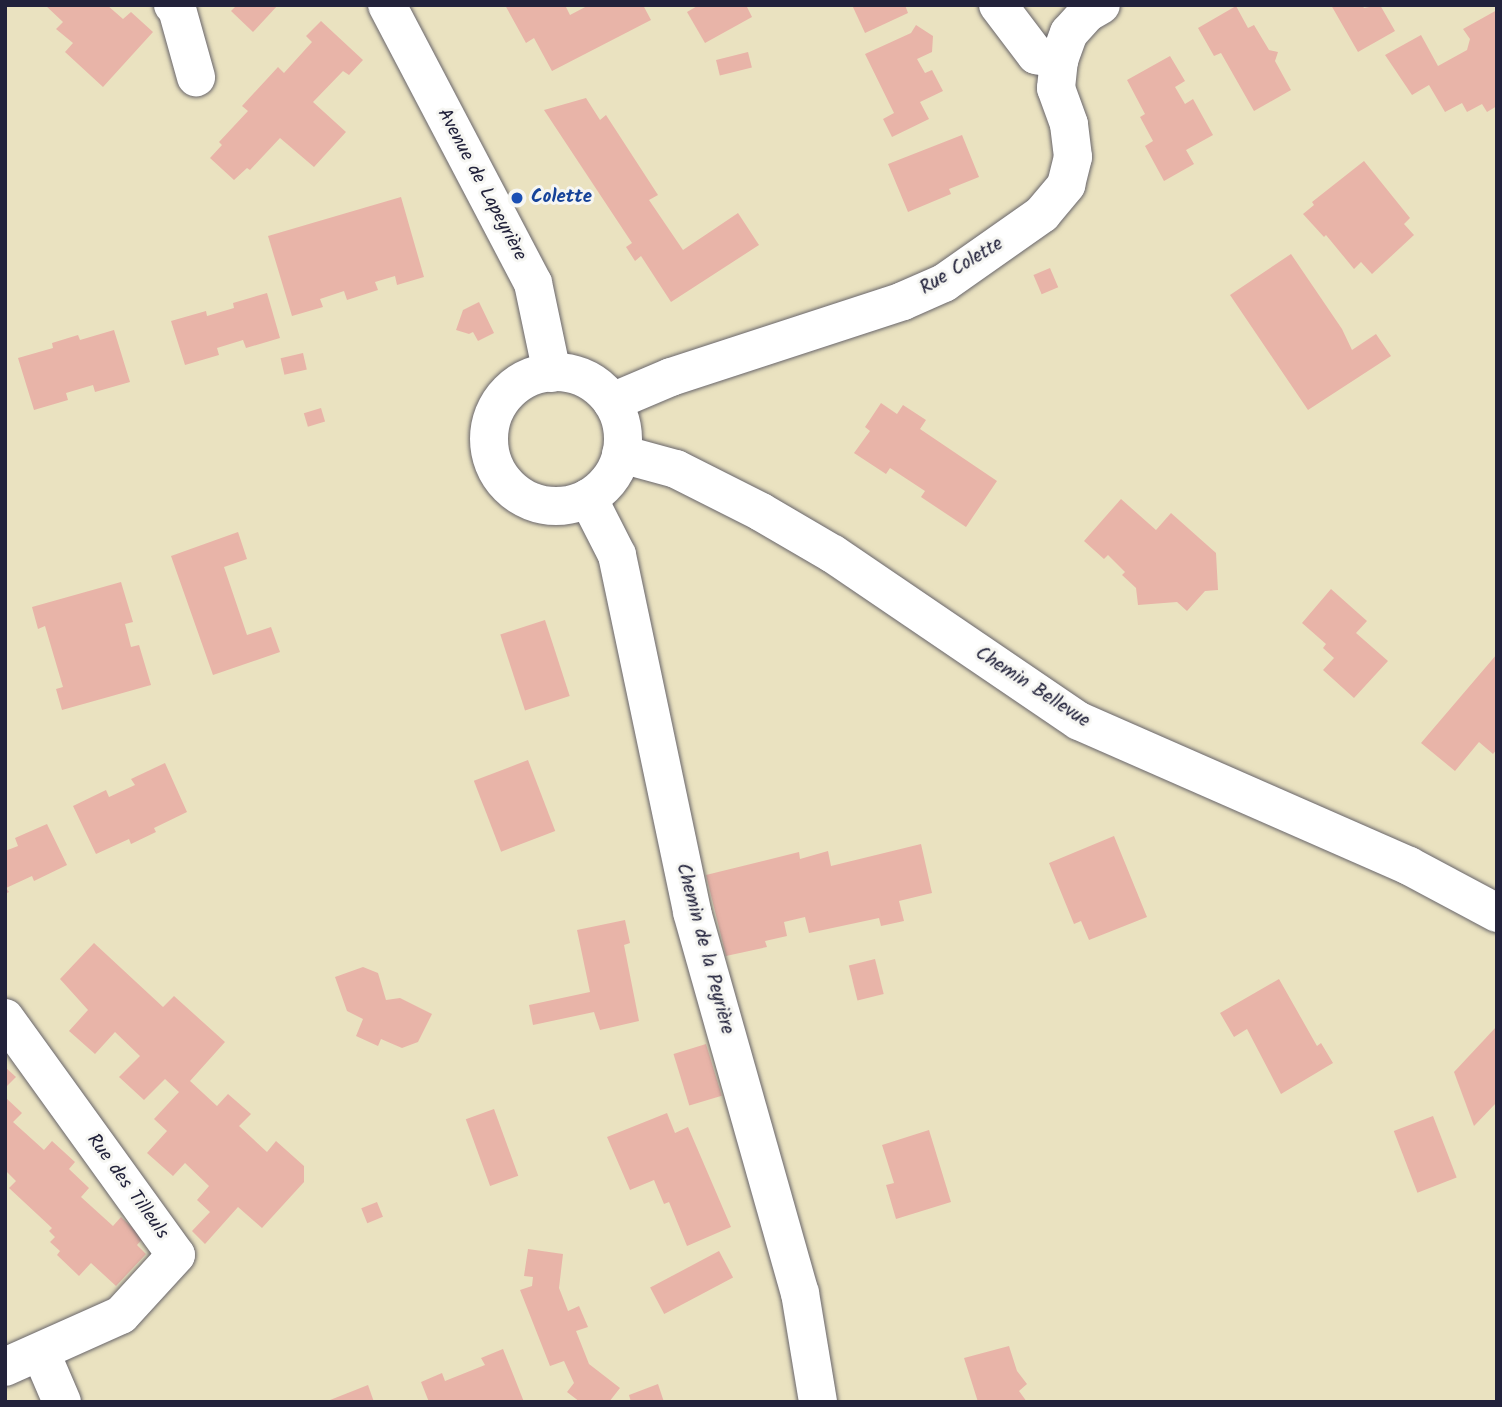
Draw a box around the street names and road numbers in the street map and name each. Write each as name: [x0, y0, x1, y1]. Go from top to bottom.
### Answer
street label: Avenue de Lapeyrière: [431, 105, 531, 265]
street label: Rue Colette: [916, 233, 1008, 301]
street label: Chemin Bellevue: [971, 643, 1093, 733]
street label: Chemin de la Peyrière: [670, 861, 738, 1037]
street label: Rue des Tilleuls: [81, 1130, 173, 1244]

